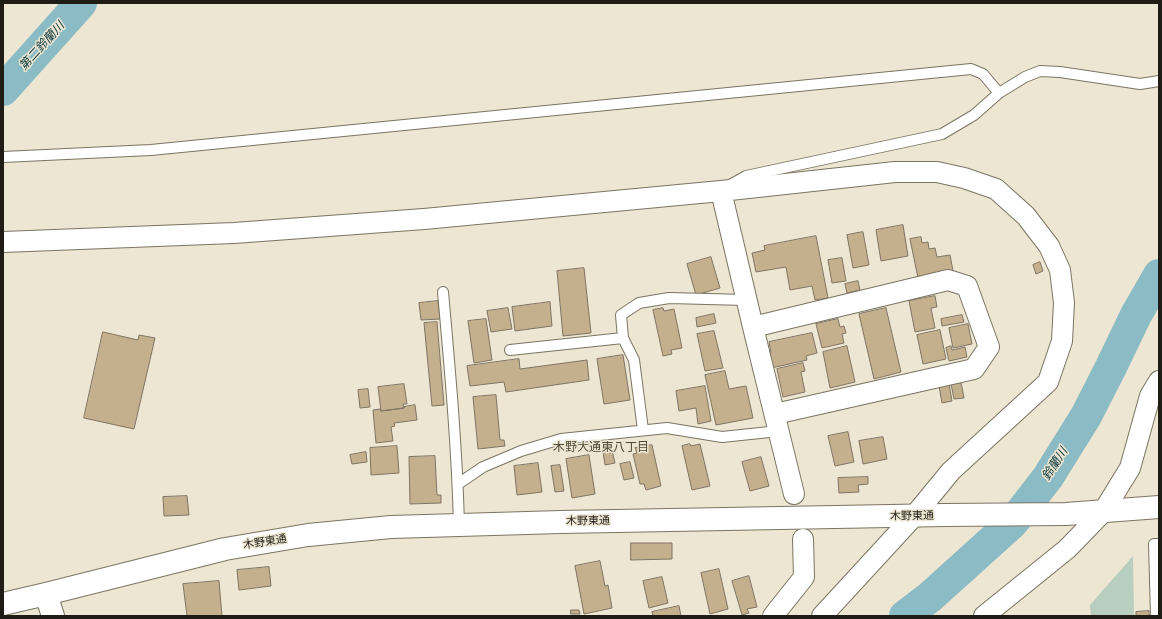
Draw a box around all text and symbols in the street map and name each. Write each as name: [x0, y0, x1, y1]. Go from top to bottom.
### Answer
water label: 第二鈴蘭川: [17, 19, 67, 73]
district label: 木野大通東八丁目: [553, 440, 649, 454]
water label: 鈴蘭川: [1039, 445, 1071, 483]
street label: 木野東通: [890, 509, 934, 523]
street label: 木野東通: [566, 514, 610, 528]
street label: 木野東通: [242, 532, 288, 552]

